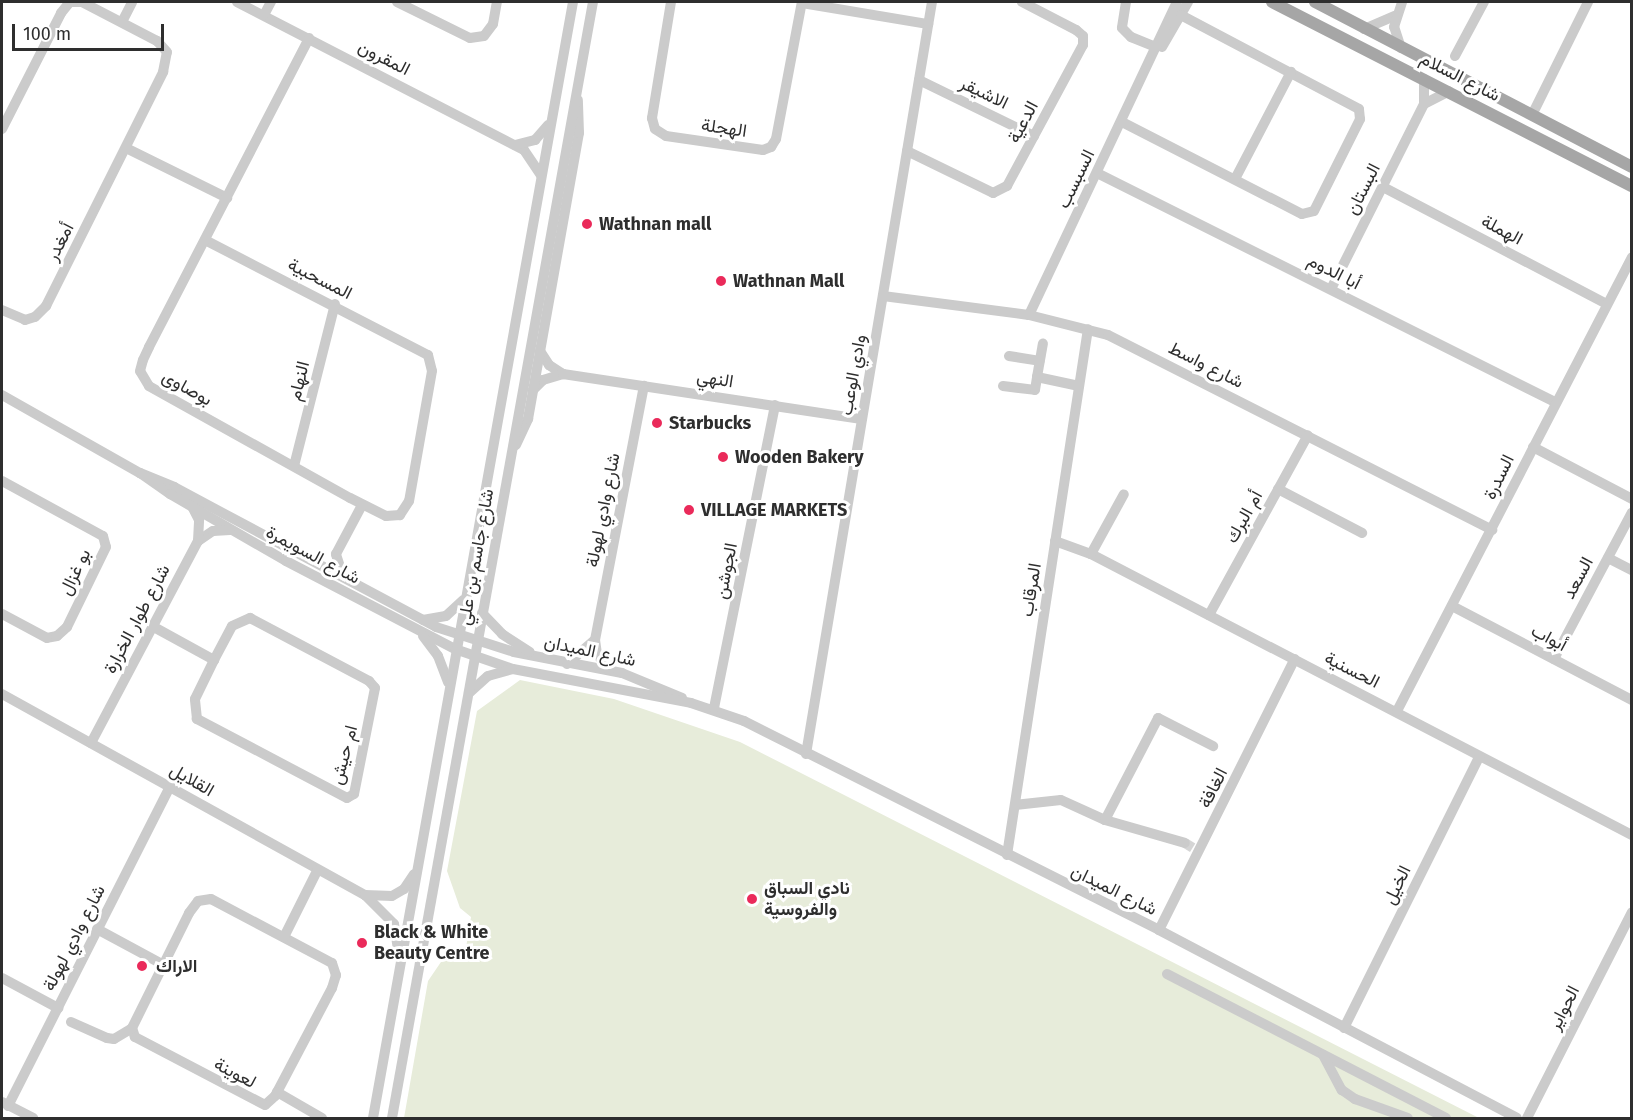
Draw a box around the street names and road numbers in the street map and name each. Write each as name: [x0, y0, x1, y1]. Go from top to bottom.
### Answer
street label: المقرون: [354, 36, 414, 80]
street label: شارع السلام: [1416, 48, 1504, 106]
street label: الاشيقر: [956, 72, 1012, 114]
street label: الدعية: [1003, 97, 1043, 147]
street label: الهجلة: [700, 114, 748, 142]
street label: السبسب: [1053, 146, 1099, 212]
street label: البستان: [1341, 160, 1385, 218]
street label: الهملة: [1478, 210, 1526, 250]
street label: أمغدر: [41, 219, 79, 265]
street label: أبا الدوم: [1304, 250, 1364, 294]
street label: المسحبية: [284, 254, 356, 304]
street label: وادي الوعب: [835, 333, 871, 417]
street label: شارع واسط: [1165, 337, 1247, 393]
street label: النهام: [284, 359, 314, 403]
street label: النهي: [695, 365, 735, 393]
street label: بوصاوى: [158, 366, 216, 410]
street label: شارع وادي لهولة: [581, 451, 625, 569]
street label: السدرة: [1479, 451, 1519, 503]
street label: شارع جاسم بن علي: [453, 487, 499, 627]
street label: أم البرك: [1221, 487, 1267, 547]
street label: شارع السويمرة: [262, 521, 364, 589]
street label: الجوشن: [710, 541, 742, 601]
street label: بو غزال: [55, 545, 95, 599]
street label: السعد: [1558, 553, 1598, 603]
street label: شارع طوار الخرارة: [99, 561, 175, 677]
street label: المرقاب: [1016, 562, 1046, 618]
street label: أبواب: [1527, 620, 1571, 656]
street label: شارع الميدان: [542, 631, 638, 671]
street label: الحسنية: [1321, 647, 1383, 693]
street label: ام حيش: [326, 723, 362, 787]
street label: القلايل: [166, 759, 218, 801]
street label: الغافة: [1194, 764, 1232, 812]
street label: شارع الميدان: [1067, 860, 1161, 920]
street label: الخيل: [1378, 862, 1416, 908]
street label: شارع وادي لهولة: [38, 881, 110, 995]
street label: الحواير: [1544, 982, 1584, 1034]
street label: لعوينة: [210, 1053, 260, 1093]

